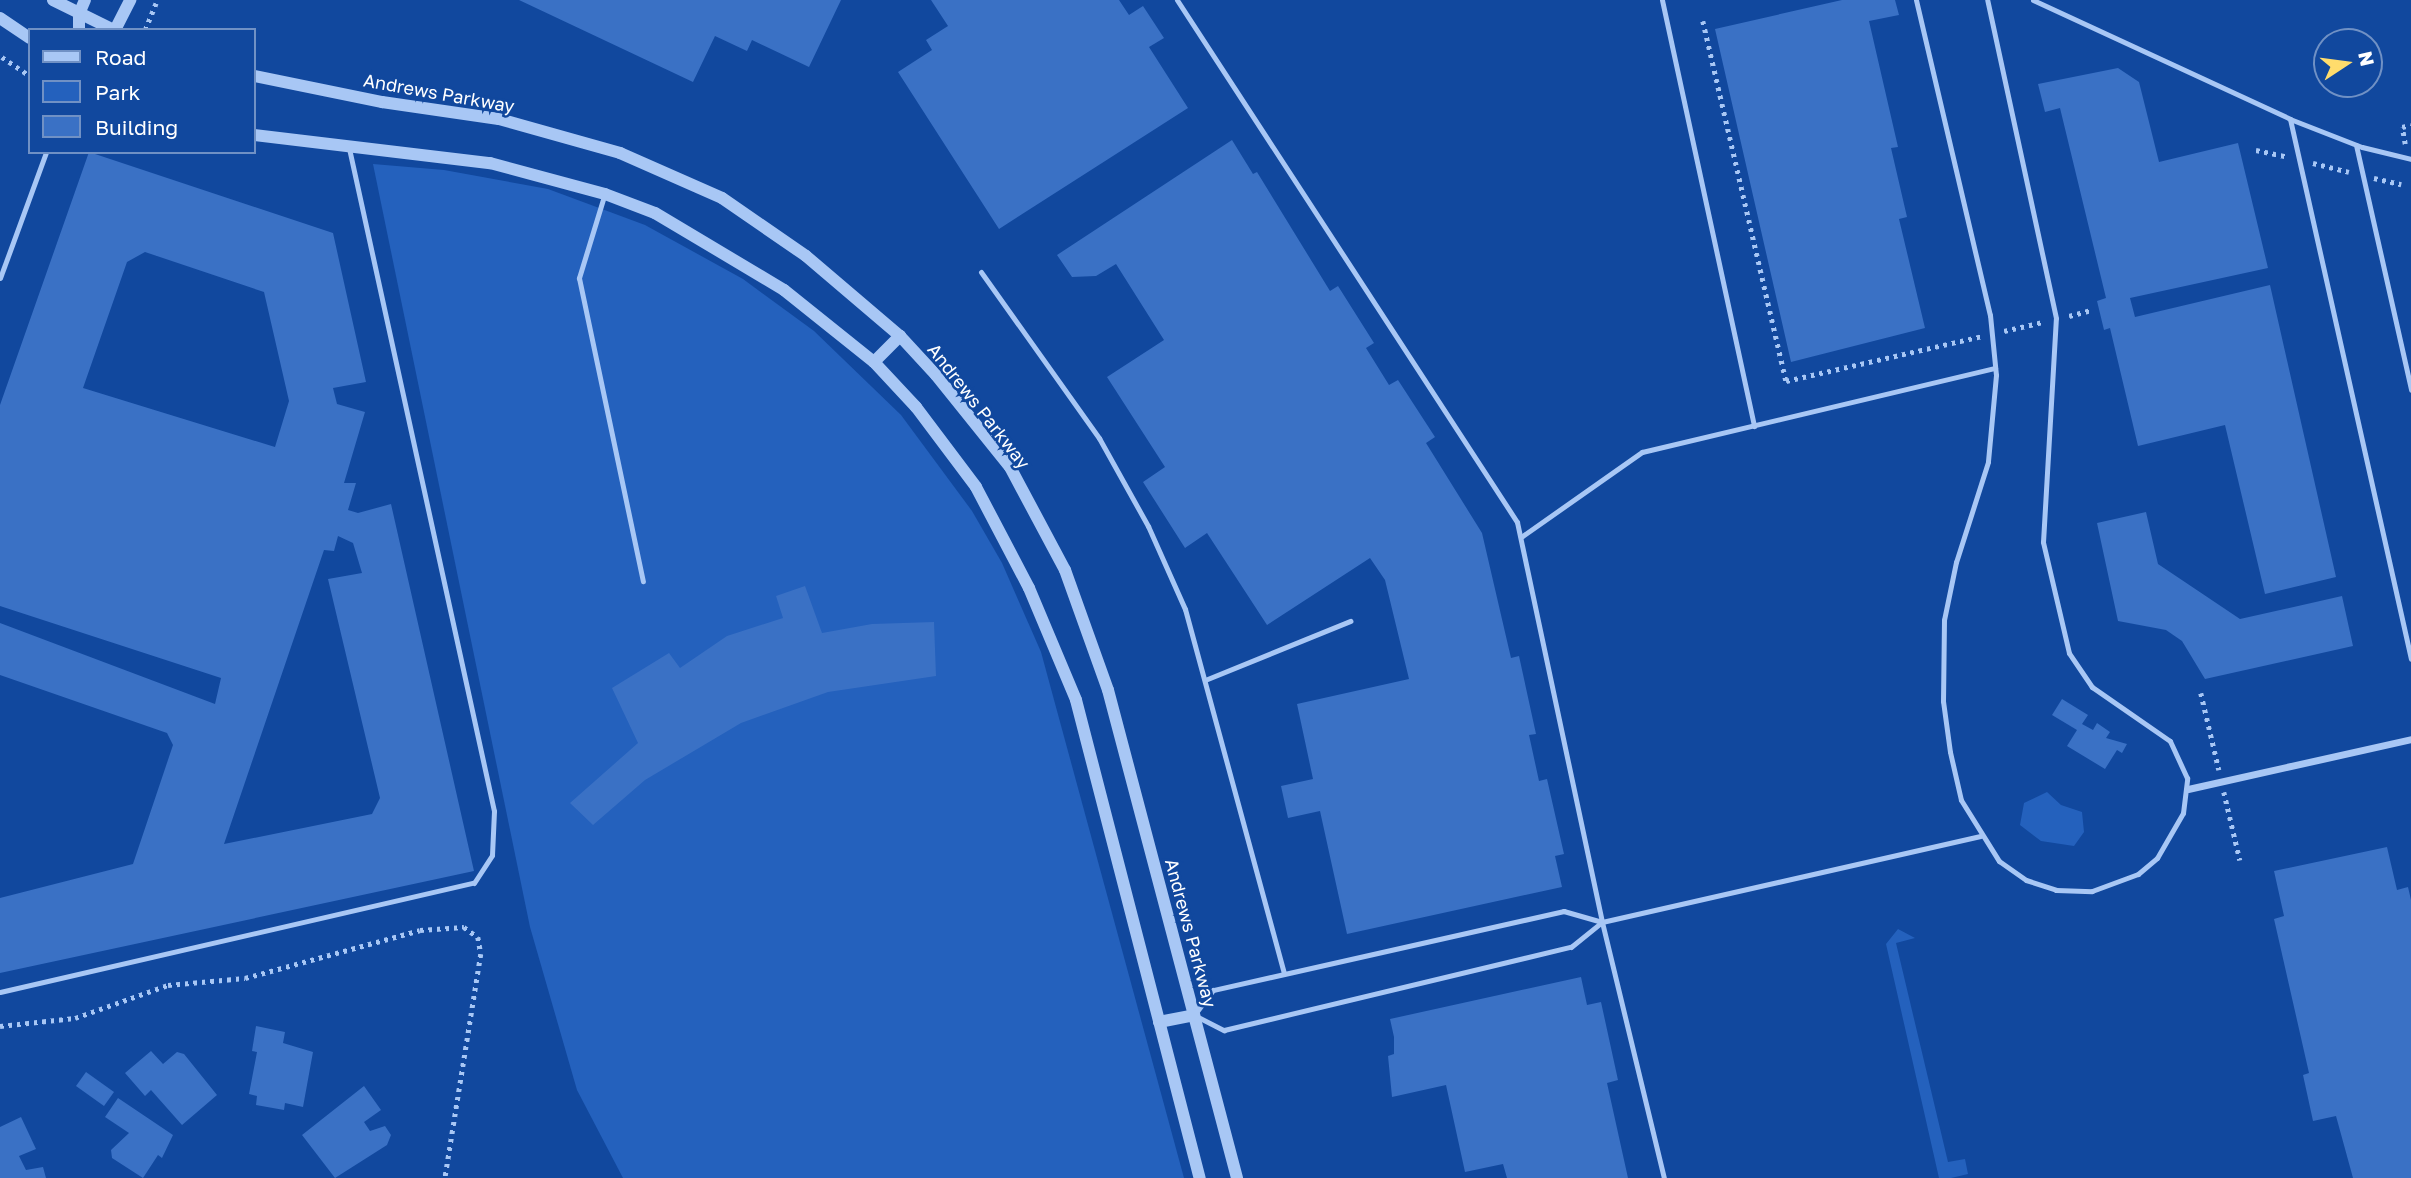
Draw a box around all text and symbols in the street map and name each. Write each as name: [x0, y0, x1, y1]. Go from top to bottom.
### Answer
legend: [28, 28, 256, 154]
north arrow: [2313, 28, 2383, 98]
text: Road: [95, 44, 146, 70]
text: N: [2354, 49, 2380, 68]
street label: Andrews Parkway: [362, 69, 516, 117]
text: Park: [95, 79, 140, 105]
text: Building: [95, 114, 178, 140]
street label: Andrews Parkway: [923, 339, 1035, 473]
street label: Andrews Parkway: [1161, 856, 1221, 1010]

